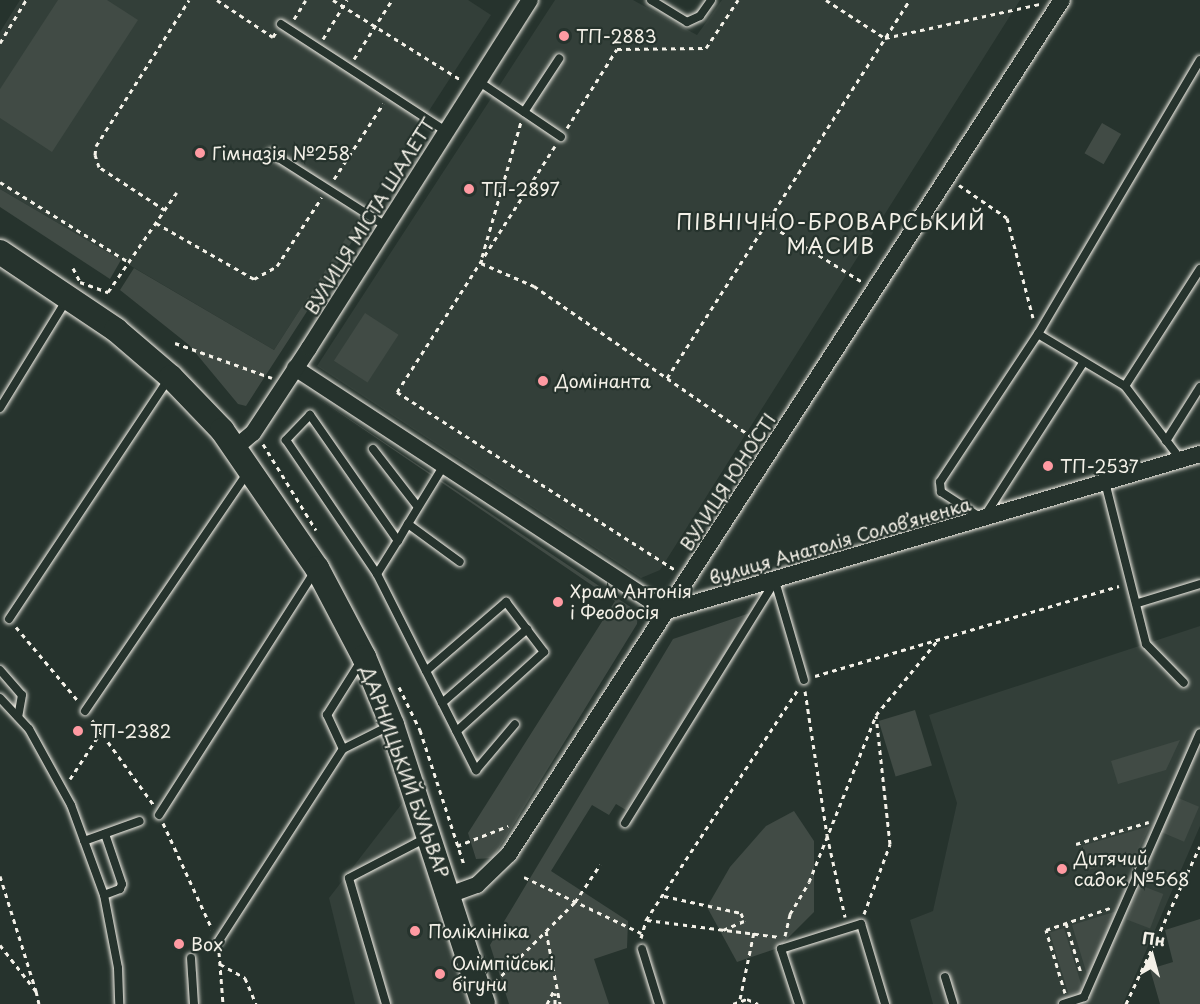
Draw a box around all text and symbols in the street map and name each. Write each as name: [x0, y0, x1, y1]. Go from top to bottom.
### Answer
place label: ТП-2883: [576, 25, 657, 47]
marker: ТП-2883: [557, 29, 571, 43]
street label: ВУЛИЦЯ МІСТА ШАЛЕТТ: [300, 112, 440, 320]
place label: Гімназія №258: [212, 142, 350, 164]
marker: Гімназія №258: [193, 146, 207, 160]
place label: ТП-2897: [481, 178, 560, 200]
marker: ТП-2897: [462, 182, 476, 196]
district label: ПІВНІЧНО-БРОВАРСЬКИЙ МАСИВ: [675, 208, 987, 258]
place label: Домінанта: [555, 370, 651, 392]
marker: Домінанта: [536, 374, 550, 388]
street label: ВУЛИЦЯ ЮНОСТІ: [675, 409, 781, 555]
place label: ТП-2537: [1060, 455, 1139, 477]
marker: ТП-2537: [1041, 459, 1055, 473]
street label: вулиця Анатолія Соловʼяненка: [706, 493, 974, 589]
place label: Храм Антонія і Феодосія: [570, 581, 692, 624]
marker: Храм Антонія і Феодосія: [551, 595, 565, 609]
street label: ДАРНИЦЬКИЙ БУЛЬВАР: [356, 662, 454, 882]
place label: ТП-2382: [90, 720, 171, 742]
marker: ТП-2382: [71, 724, 85, 738]
place label: Дитячий садок №568: [1074, 848, 1189, 890]
marker: Дитячий садок №568: [1055, 862, 1069, 876]
place label: Поліклініка: [428, 920, 529, 942]
marker: Поліклініка: [406, 922, 424, 940]
text: Пн: [1141, 925, 1167, 951]
north arrow: [1122, 926, 1182, 986]
place label: Box: [191, 933, 223, 955]
marker: Box: [172, 937, 186, 951]
place label: Олімпійські бігуни: [452, 953, 554, 996]
marker: Олімпійські бігуни: [433, 967, 447, 981]

